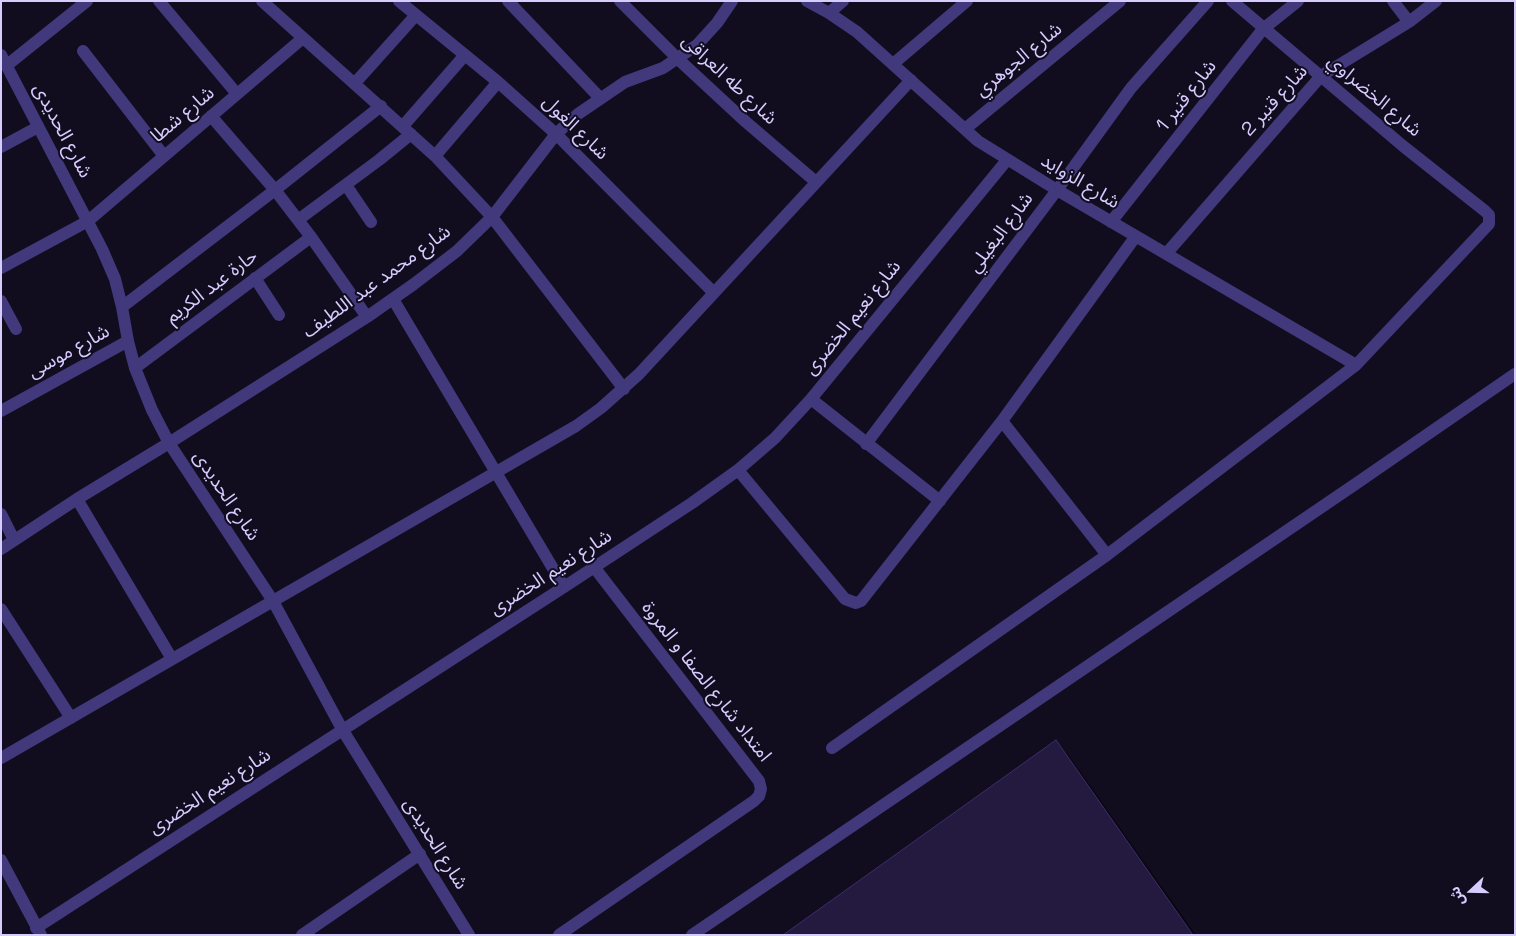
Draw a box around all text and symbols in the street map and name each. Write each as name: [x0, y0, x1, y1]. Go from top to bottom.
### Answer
street label: شارع الجوهري: [971, 18, 1067, 102]
street label: شارع طه العراقى: [677, 30, 781, 130]
street label: شارع الخضراوي: [1322, 50, 1426, 142]
street label: شارع قنير 1: [1152, 56, 1222, 136]
street label: شارع قنير 2: [1237, 61, 1313, 141]
street label: شارع الحديدى: [28, 80, 96, 182]
street label: شارع شطا: [147, 82, 219, 148]
street label: شارع الغول: [537, 91, 613, 165]
street label: شارع الزوايد: [1037, 150, 1123, 214]
street label: شارع البغيلي: [963, 188, 1039, 278]
street label: شارع محمد عبد اللطيف: [298, 221, 456, 343]
street label: حارة عبد الكريم: [162, 245, 262, 329]
street label: شارع نعيم الخضرى: [800, 256, 906, 380]
street label: شارع موسى: [24, 320, 114, 384]
street label: شارع الحديدى: [188, 447, 264, 545]
street label: شارع نعيم الخضرى: [486, 525, 616, 621]
street label: امتداد شارع الصفا و المروة: [636, 597, 776, 767]
street label: شارع نعيم الخضرى: [145, 744, 275, 840]
street label: شارع الحديدى: [398, 794, 472, 894]
north arrow: [1446, 866, 1496, 916]
text: ش: [1445, 884, 1469, 909]

